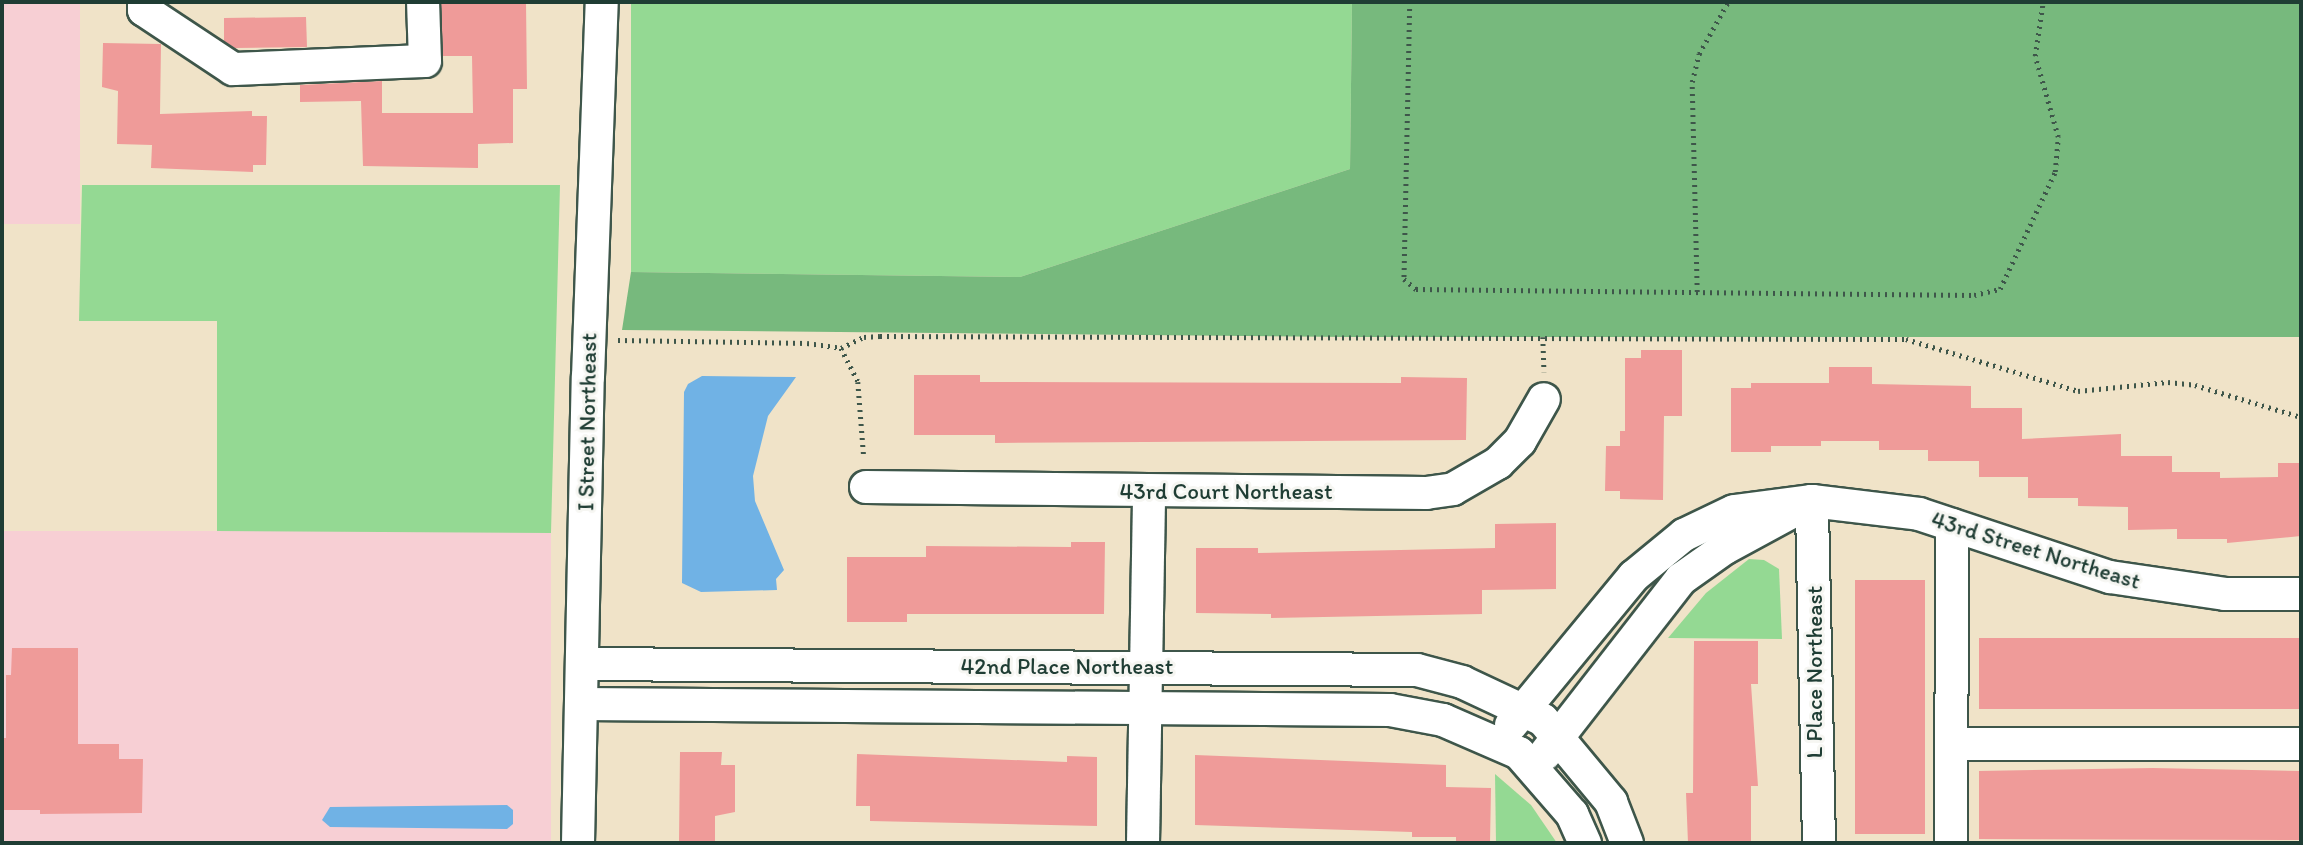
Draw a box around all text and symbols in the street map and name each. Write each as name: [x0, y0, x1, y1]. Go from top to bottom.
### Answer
street label: I Street Northeast: [572, 332, 602, 512]
street label: 43rd Court Northeast: [1119, 477, 1333, 505]
street label: 43rd Street Northeast: [1928, 505, 2144, 595]
street label: L Place Northeast: [1800, 585, 1828, 759]
street label: 42nd Place Northeast: [960, 652, 1174, 680]

